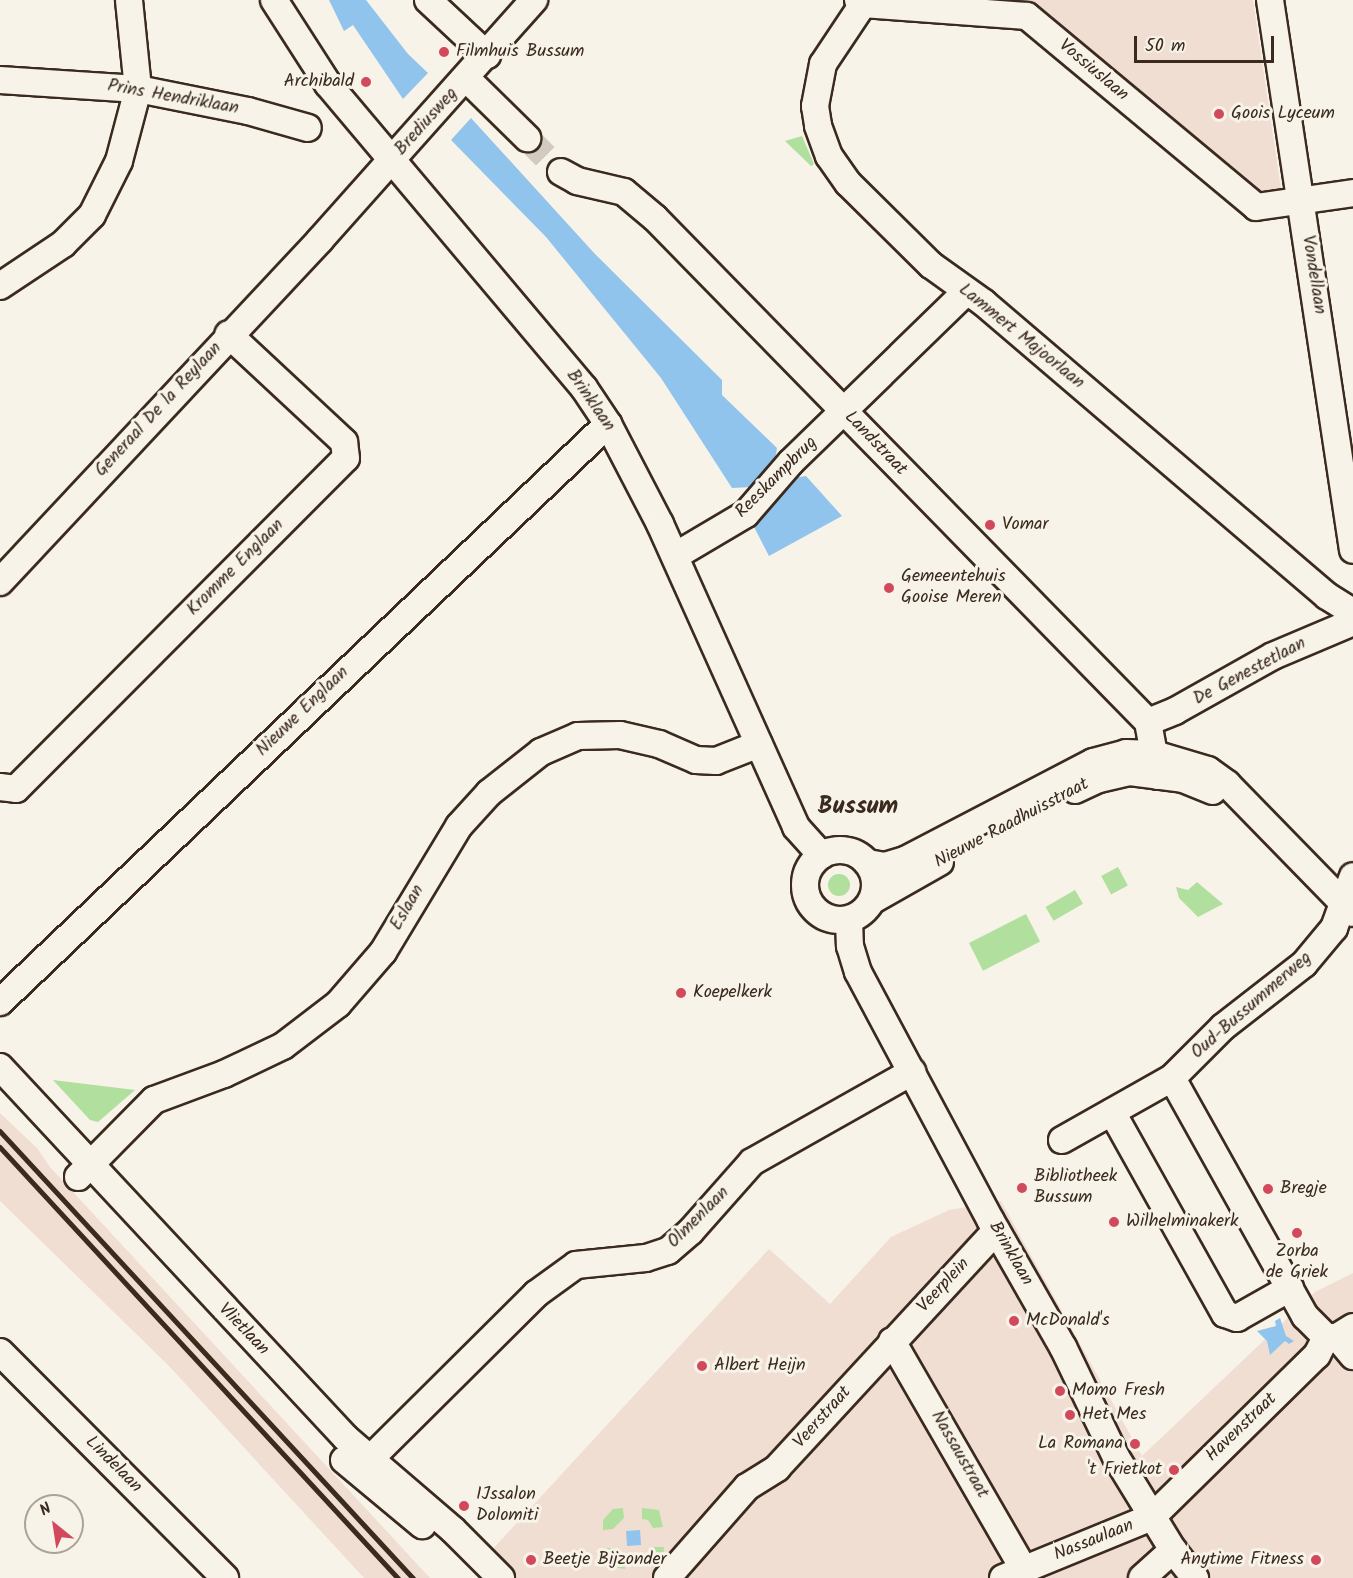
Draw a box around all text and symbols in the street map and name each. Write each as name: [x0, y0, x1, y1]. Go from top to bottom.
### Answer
scale bar: [1137, 24, 1276, 62]
text: 50 m: [1145, 32, 1185, 61]
street label: Vossiuslaan: [1054, 36, 1132, 106]
place label: Filmhuis Bussum: [456, 41, 584, 63]
marker: Filmhuis Bussum: [437, 45, 451, 59]
place label: Archibald: [284, 71, 354, 93]
marker: Archibald: [359, 75, 373, 89]
street label: Prins Hendriklaan: [106, 76, 240, 120]
street label: Brediusweg: [391, 84, 463, 160]
place label: Goois Lyceum: [1231, 103, 1335, 125]
marker: Goois Lyceum: [1212, 107, 1226, 121]
street label: Vondellaan: [1296, 234, 1330, 316]
street label: Lammert Majoorlaan: [954, 280, 1088, 394]
street label: Generaal De la Reylaan: [91, 338, 227, 482]
street label: Brinklaan: [561, 366, 619, 436]
street label: Landstraat: [839, 407, 911, 481]
street label: Reeskampbrug: [732, 433, 822, 523]
place label: Vomar: [1002, 514, 1048, 536]
street label: Kromme Englaan: [183, 515, 289, 621]
marker: Vomar: [983, 518, 997, 532]
place label: Gemeentehuis Gooise Meren: [901, 567, 1006, 610]
marker: Gemeentehuis Gooise Meren: [882, 581, 896, 595]
street label: De Genestetlaan: [1190, 633, 1310, 711]
street label: Nieuwe Englaan: [252, 662, 354, 762]
street label: Nieuwe Raadhuisstraat: [931, 774, 1093, 874]
district label: Bussum: [818, 793, 898, 821]
street label: Eslaan: [386, 881, 430, 935]
street label: Oud-Bussummerweg: [1187, 948, 1317, 1064]
place label: Koepelkerk: [693, 982, 772, 1004]
marker: Koepelkerk: [674, 986, 688, 1000]
place label: Bibliotheek Bussum: [1034, 1167, 1117, 1210]
place label: Bregje: [1280, 1178, 1327, 1200]
marker: Bibliotheek Bussum: [1015, 1181, 1029, 1195]
marker: Bregje: [1261, 1182, 1275, 1196]
street label: Olmenlaan: [664, 1183, 734, 1253]
place label: Wilhelminakerk: [1126, 1211, 1239, 1233]
marker: Wilhelminakerk: [1107, 1215, 1121, 1229]
street label: Brinklaan: [983, 1218, 1037, 1290]
marker: Zorba de Griek: [1290, 1226, 1304, 1240]
place label: Zorba de Griek: [1266, 1242, 1328, 1284]
street label: Veerplein: [913, 1254, 975, 1318]
street label: Vlietlaan: [213, 1299, 273, 1361]
place label: McDonald's: [1026, 1310, 1110, 1332]
marker: McDonald's: [1007, 1314, 1021, 1328]
place label: Albert Heijn: [714, 1355, 806, 1377]
marker: Albert Heijn: [695, 1359, 709, 1373]
place label: Momo Fresh: [1072, 1380, 1165, 1402]
street label: Veerstraat: [789, 1382, 857, 1454]
marker: Momo Fresh: [1053, 1384, 1067, 1398]
street label: Havenstraat: [1202, 1389, 1282, 1467]
place label: Het Mes: [1082, 1404, 1146, 1426]
street label: Nassaustraat: [925, 1407, 993, 1503]
marker: Het Mes: [1063, 1408, 1077, 1422]
street label: Lindelaan: [80, 1432, 146, 1498]
place label: La Romana: [1038, 1433, 1123, 1455]
marker: La Romana: [1128, 1437, 1142, 1451]
place label: 't Frietkot: [1087, 1459, 1162, 1481]
marker: 't Frietkot: [1167, 1463, 1181, 1477]
place label: IJssalon Dolomiti: [476, 1485, 538, 1528]
north arrow: [24, 1494, 84, 1554]
text: N: [35, 1496, 56, 1523]
marker: IJssalon Dolomiti: [457, 1499, 471, 1513]
street label: Nassaulaan: [1051, 1515, 1137, 1567]
place label: Beetje Bijzonder: [543, 1549, 667, 1571]
place label: Anytime Fitness: [1180, 1549, 1304, 1571]
marker: Beetje Bijzonder: [524, 1553, 538, 1567]
marker: Anytime Fitness: [1309, 1553, 1323, 1567]

